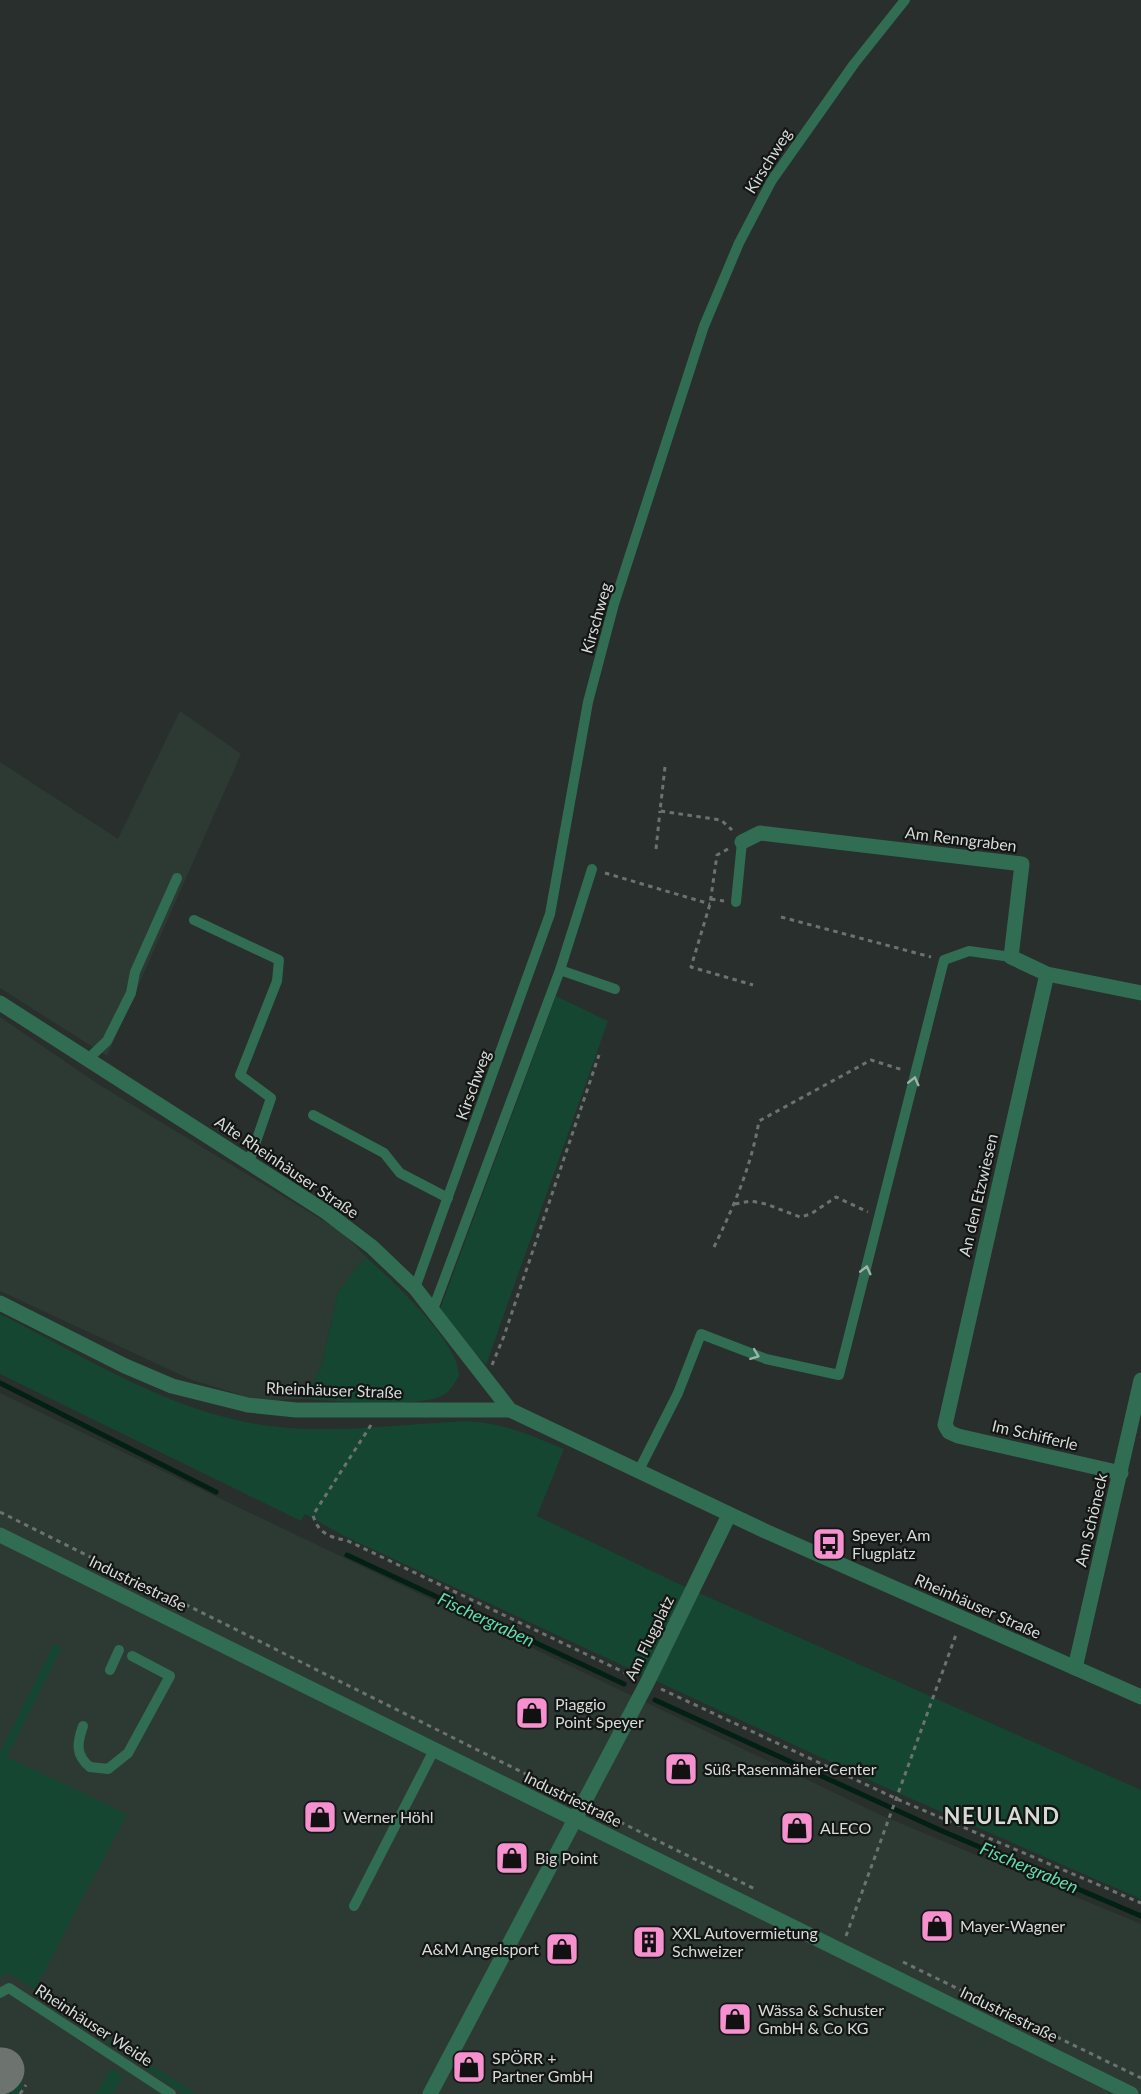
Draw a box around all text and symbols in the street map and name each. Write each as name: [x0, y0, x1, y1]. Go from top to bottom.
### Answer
street label: Kirschweg: [740, 125, 795, 197]
street label: Kirschweg: [576, 580, 615, 656]
street label: Am Renngraben: [904, 822, 1018, 855]
street label: Kirschweg: [451, 1047, 494, 1122]
one-way arrow: [906, 1077, 919, 1087]
street label: Alte Rheinhäuser Straße: [212, 1111, 363, 1222]
street label: An den Etzwiesen: [954, 1132, 1001, 1258]
one-way arrow: [859, 1266, 871, 1276]
one-way arrow: [749, 1348, 760, 1360]
street label: Rheinhäuser Straße: [266, 1378, 402, 1401]
street label: Im Schifferle: [990, 1415, 1080, 1454]
street label: Am Schöneck: [1071, 1470, 1111, 1569]
place label: Speyer, Am Flugplatz: [852, 1525, 931, 1562]
bus stop icon: Speyer, Am Flugplatz: [811, 1526, 847, 1562]
street label: Industriestraße: [86, 1551, 190, 1614]
street label: Rheinhäuser Straße: [912, 1569, 1044, 1642]
water label: Fischergraben: [434, 1587, 538, 1651]
street label: Am Flugplatz: [620, 1592, 677, 1683]
place label: Piaggio Point Speyer: [555, 1694, 644, 1731]
shop icon: Piaggio Point Speyer: [514, 1695, 550, 1731]
shop icon: Süß-Rasenmäher-Center: [663, 1751, 699, 1787]
place label: Süß-Rasenmäher-Center: [704, 1759, 877, 1778]
street label: Industriestraße: [521, 1767, 625, 1830]
shop icon: Werner Höhl: [302, 1799, 338, 1835]
district label: NEULAND: [944, 1802, 1060, 1829]
place label: Werner Höhl: [343, 1807, 434, 1826]
shop icon: ALECO: [779, 1810, 815, 1846]
place label: ALECO: [820, 1818, 872, 1837]
water label: Fischergraben: [977, 1837, 1082, 1898]
shop icon: Big Point: [494, 1840, 530, 1876]
place label: Big Point: [535, 1848, 598, 1867]
shop icon: Mayer-Wagner: [919, 1908, 955, 1944]
place label: Mayer-Wagner: [960, 1916, 1065, 1935]
place label: XXL Autovermietung Schweizer: [672, 1923, 818, 1960]
building icon: XXL Autovermietung Schweizer: [631, 1924, 667, 1960]
shop icon: A&M Angelsport: [544, 1931, 580, 1967]
place label: A&M Angelsport: [422, 1939, 539, 1958]
street label: Rheinhäuser Weide: [32, 1980, 156, 2070]
street label: Industriestraße: [957, 1982, 1061, 2045]
place label: Wässa & Schuster GmbH & Co KG: [758, 2000, 884, 2037]
shop icon: Wässa & Schuster GmbH & Co KG: [717, 2001, 753, 2037]
place label: SPÖRR + Partner GmbH: [492, 2048, 594, 2085]
shop icon: SPÖRR + Partner GmbH: [451, 2049, 487, 2085]

